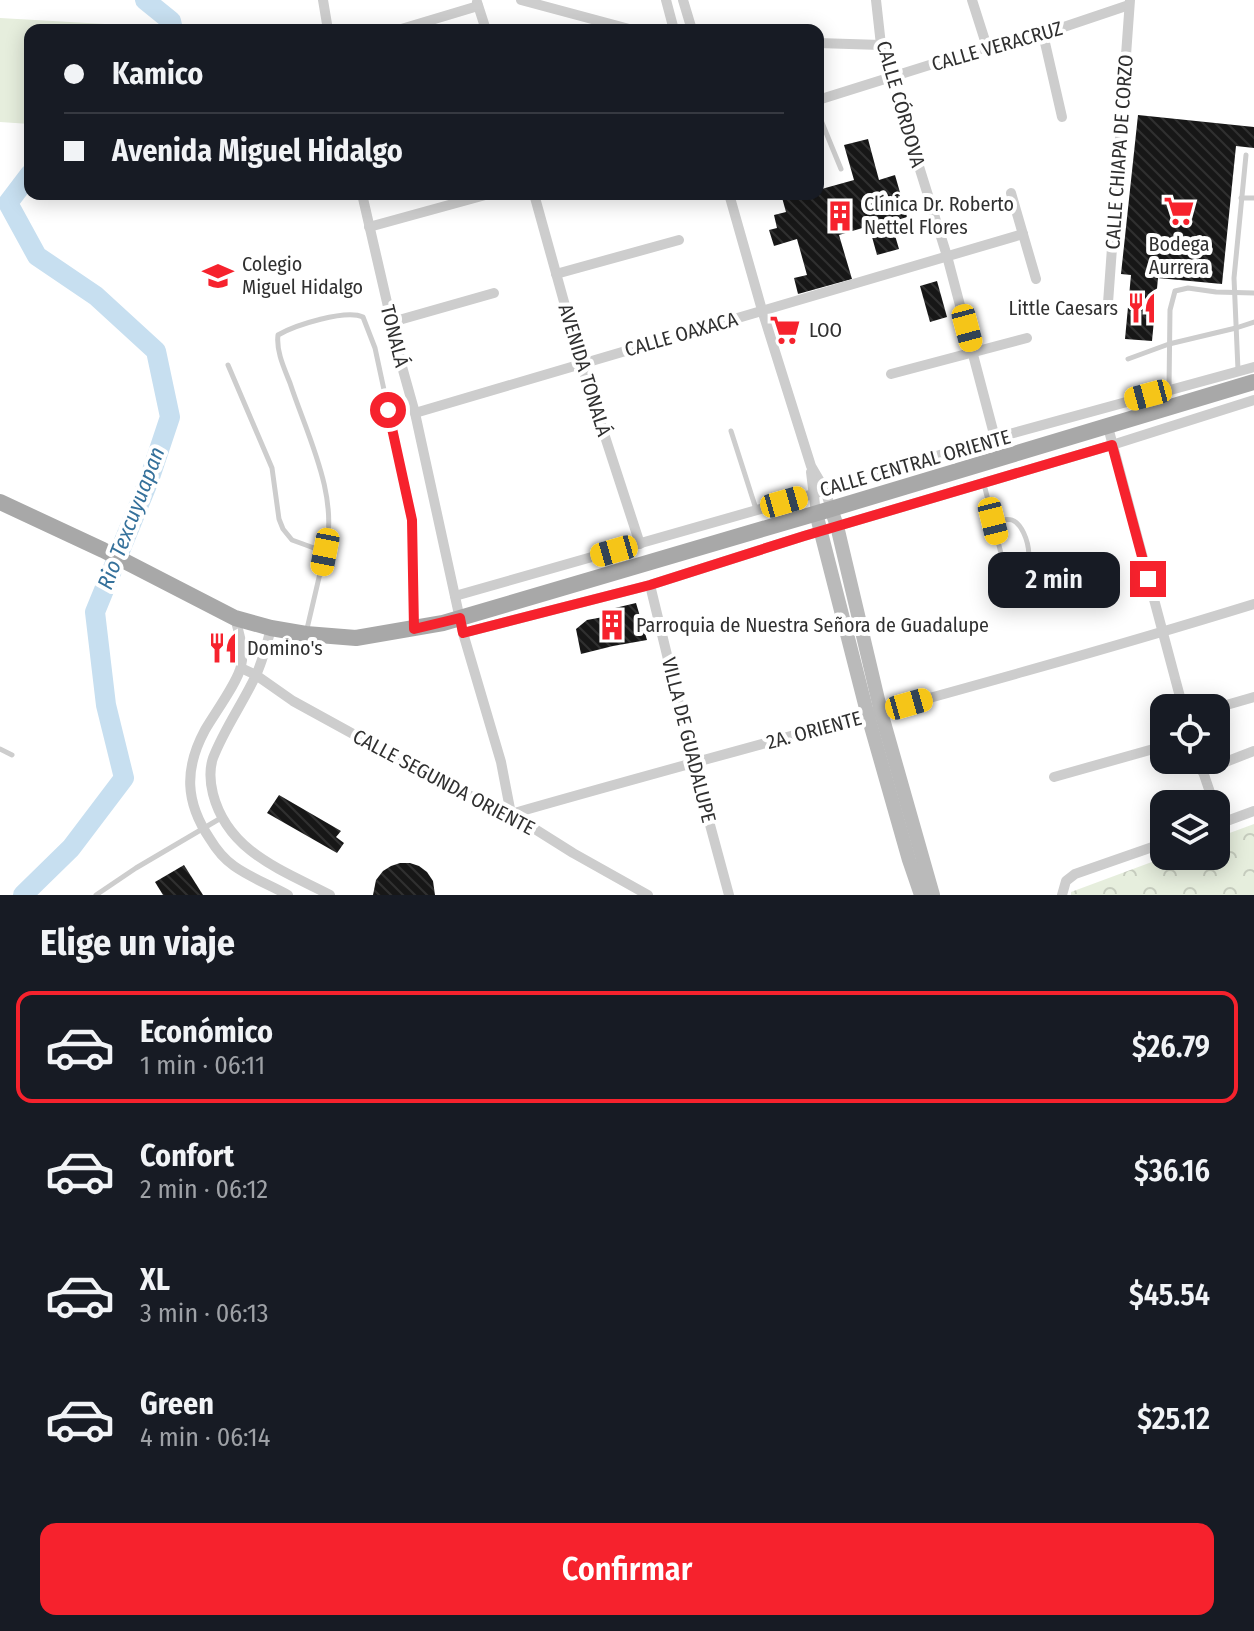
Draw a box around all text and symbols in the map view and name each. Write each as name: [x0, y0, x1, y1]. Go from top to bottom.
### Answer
street label: CALLE VERACRUZ: [929, 16, 1065, 76]
street label: CALLE CÓRDOVA: [872, 38, 931, 170]
street label: CALLE CHIAPA DE CORZO: [1100, 54, 1138, 250]
text: Kamico: [112, 56, 203, 92]
text: Avenida Miguel Hidalgo: [112, 133, 403, 169]
place label: Clínica Dr. Roberto Nettel Flores: [864, 192, 1014, 239]
supermarket icon: Bodega Aurrera: [1162, 194, 1196, 228]
building icon: Clínica Dr. Roberto Nettel Flores: [823, 199, 857, 233]
place label: Bodega Aurrera: [1149, 232, 1209, 279]
place label: Colegio Miguel Hidalgo: [242, 252, 363, 299]
school or university icon: Colegio Miguel Hidalgo: [201, 259, 235, 293]
restaurant icon: Little Caesars: [1125, 291, 1159, 325]
place label: Little Caesars: [1008, 296, 1118, 320]
street label: AVENIDA TONALÁ: [553, 301, 617, 439]
street label: TONALÁ: [376, 302, 414, 370]
car: [949, 302, 985, 354]
street label: CALLE OAXACA: [622, 306, 741, 362]
supermarket icon: LOO: [768, 313, 802, 347]
place label: LOO: [809, 318, 842, 342]
car: [1122, 377, 1174, 413]
route start: [370, 392, 406, 428]
street label: CALLE CENTRAL ORIENTE: [817, 424, 1013, 502]
water label: Rio Texcuyuapan: [91, 443, 171, 593]
car: [758, 484, 810, 520]
car: [976, 495, 1010, 547]
car: [309, 526, 341, 578]
car: [588, 533, 640, 569]
callout: 2 min: [988, 551, 1120, 607]
route end: [1130, 561, 1166, 597]
text: 2 min: [1025, 564, 1083, 595]
building icon: Parroquia de Nuestra Señora de Guadalupe: [595, 608, 629, 642]
place label: Parroquia de Nuestra Señora de Guadalupe: [636, 613, 989, 637]
restaurant icon: Domino's: [206, 631, 240, 665]
place label: Domino's: [247, 636, 323, 660]
street label: VILLA DE GUADALUPE: [657, 655, 721, 825]
car: [883, 686, 935, 722]
map controls: [1150, 694, 1230, 870]
button: locate: [1150, 694, 1230, 774]
street label: 2A. ORIENTE: [764, 706, 864, 754]
street label: CALLE SEGUNDA ORIENTE: [349, 724, 539, 840]
button: layers: [1150, 790, 1230, 870]
text: Elige un viaje: [40, 921, 235, 965]
icon: car: [44, 1011, 116, 1083]
text: Económico: [140, 1014, 273, 1050]
text: $26.79: [1132, 1029, 1210, 1065]
text: 1 min · 06:11: [140, 1050, 265, 1081]
icon: car: [44, 1135, 116, 1207]
text: Confort: [140, 1138, 234, 1174]
text: $36.16: [1134, 1153, 1210, 1189]
text: 2 min · 06:12: [140, 1174, 268, 1205]
icon: car: [44, 1259, 116, 1331]
text: XL: [140, 1262, 170, 1298]
text: $45.54: [1129, 1277, 1210, 1313]
text: 3 min · 06:13: [140, 1298, 269, 1329]
icon: car: [44, 1383, 116, 1455]
text: Green: [140, 1386, 214, 1422]
text: $25.12: [1137, 1401, 1210, 1437]
text: 4 min · 06:14: [140, 1422, 270, 1453]
button: Confirmar: [40, 1523, 1214, 1615]

